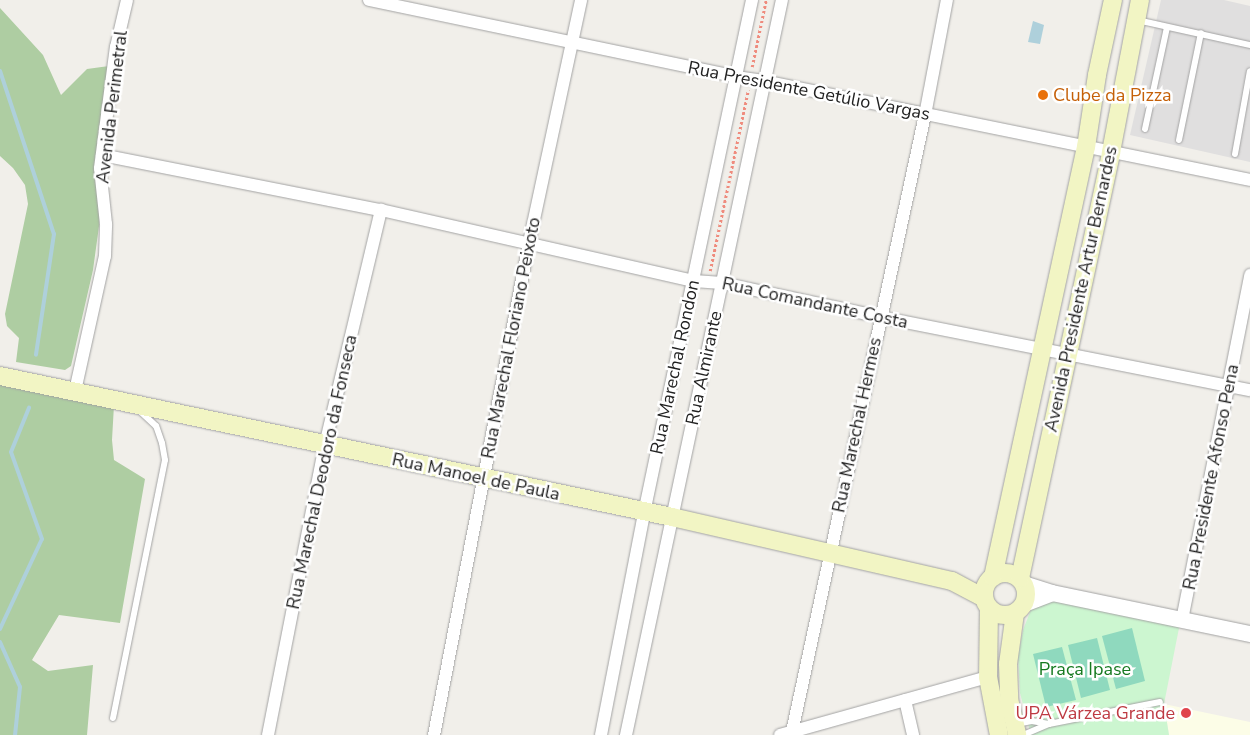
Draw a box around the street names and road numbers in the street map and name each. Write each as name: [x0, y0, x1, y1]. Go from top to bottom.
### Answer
street label: Avenida Perimetral: [92, 29, 132, 185]
street label: Rua Presidente Getúlio Vargas: [686, 57, 932, 125]
street label: Avenida Presidente Artur Bernardes: [1040, 144, 1122, 434]
street label: Rua Marechal Floriano Peixoto: [477, 215, 545, 461]
street label: Rua Comandante Costa: [720, 273, 910, 333]
street label: Rua Marechal Rondon: [646, 278, 704, 456]
street label: Rua Almirante: [681, 309, 727, 427]
street label: Rua Marechal Deodoro da Fonseca: [282, 333, 362, 611]
street label: Rua Marechal Hermes: [828, 335, 886, 515]
street label: Rua Presidente Afonso Pena: [1178, 362, 1244, 592]
street label: Rua Manoel de Paula: [390, 449, 562, 505]

